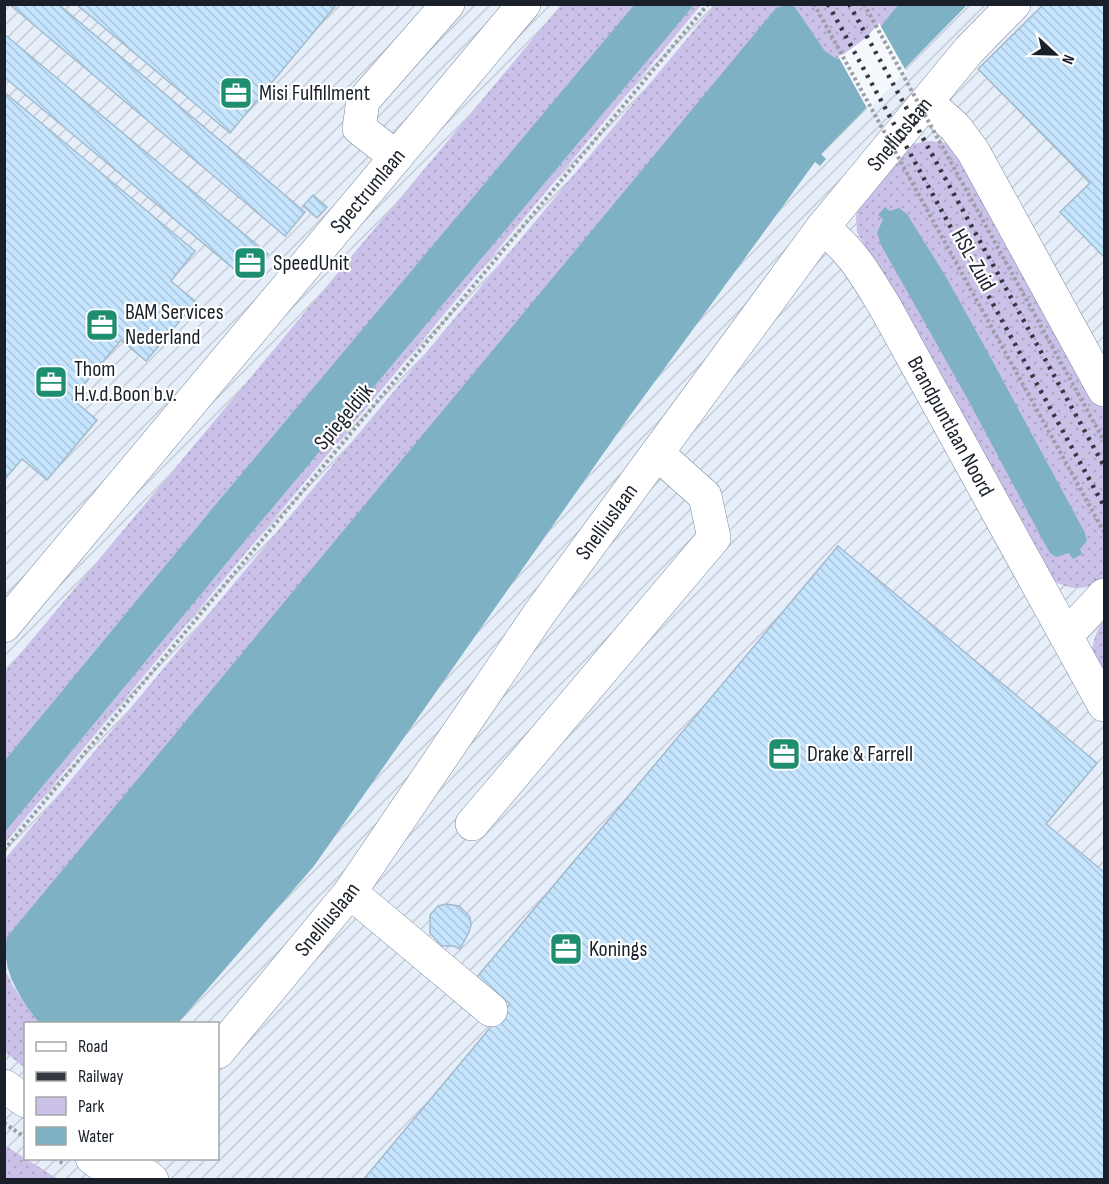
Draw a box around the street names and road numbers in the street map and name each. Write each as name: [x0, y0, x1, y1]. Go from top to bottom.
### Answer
street label: Snelliuslaan: [861, 92, 938, 177]
street label: Spectrumlaan: [324, 143, 411, 239]
street label: HSL-Zuid: [945, 224, 1001, 296]
street label: Brandpuntlaan Noord: [901, 351, 1000, 501]
street label: Spiegeldijk: [308, 378, 380, 456]
street label: Snelliuslaan: [570, 478, 644, 565]
street label: Snelliuslaan: [289, 877, 366, 962]

